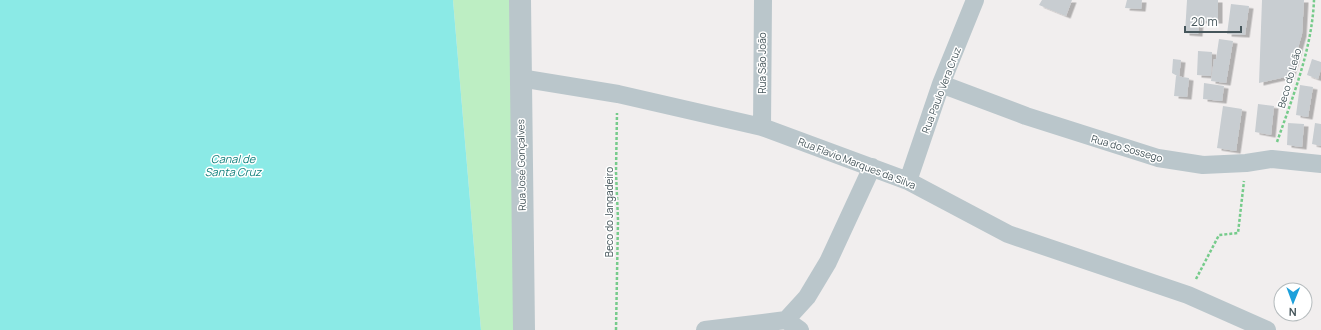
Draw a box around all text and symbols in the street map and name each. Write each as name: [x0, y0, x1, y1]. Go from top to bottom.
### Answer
scale bar: [1185, 8, 1241, 34]
text: 20 m: [1191, 13, 1218, 30]
street label: Rua São João: [755, 32, 769, 94]
street label: Rua Paulo Vera Cruz: [918, 45, 964, 135]
street label: Beco do Leão: [1274, 46, 1304, 109]
street label: Rua José Gonçalves: [513, 119, 529, 211]
street label: Rua do Sossego: [1090, 131, 1165, 165]
street label: Rua Flavio Marques da Silva: [796, 134, 918, 192]
water label: Canal de Santa Cruz: [205, 151, 262, 179]
street label: Beco do Jangadeiro: [602, 167, 616, 257]
north arrow: [1273, 282, 1313, 322]
text: N: [1289, 305, 1297, 320]

